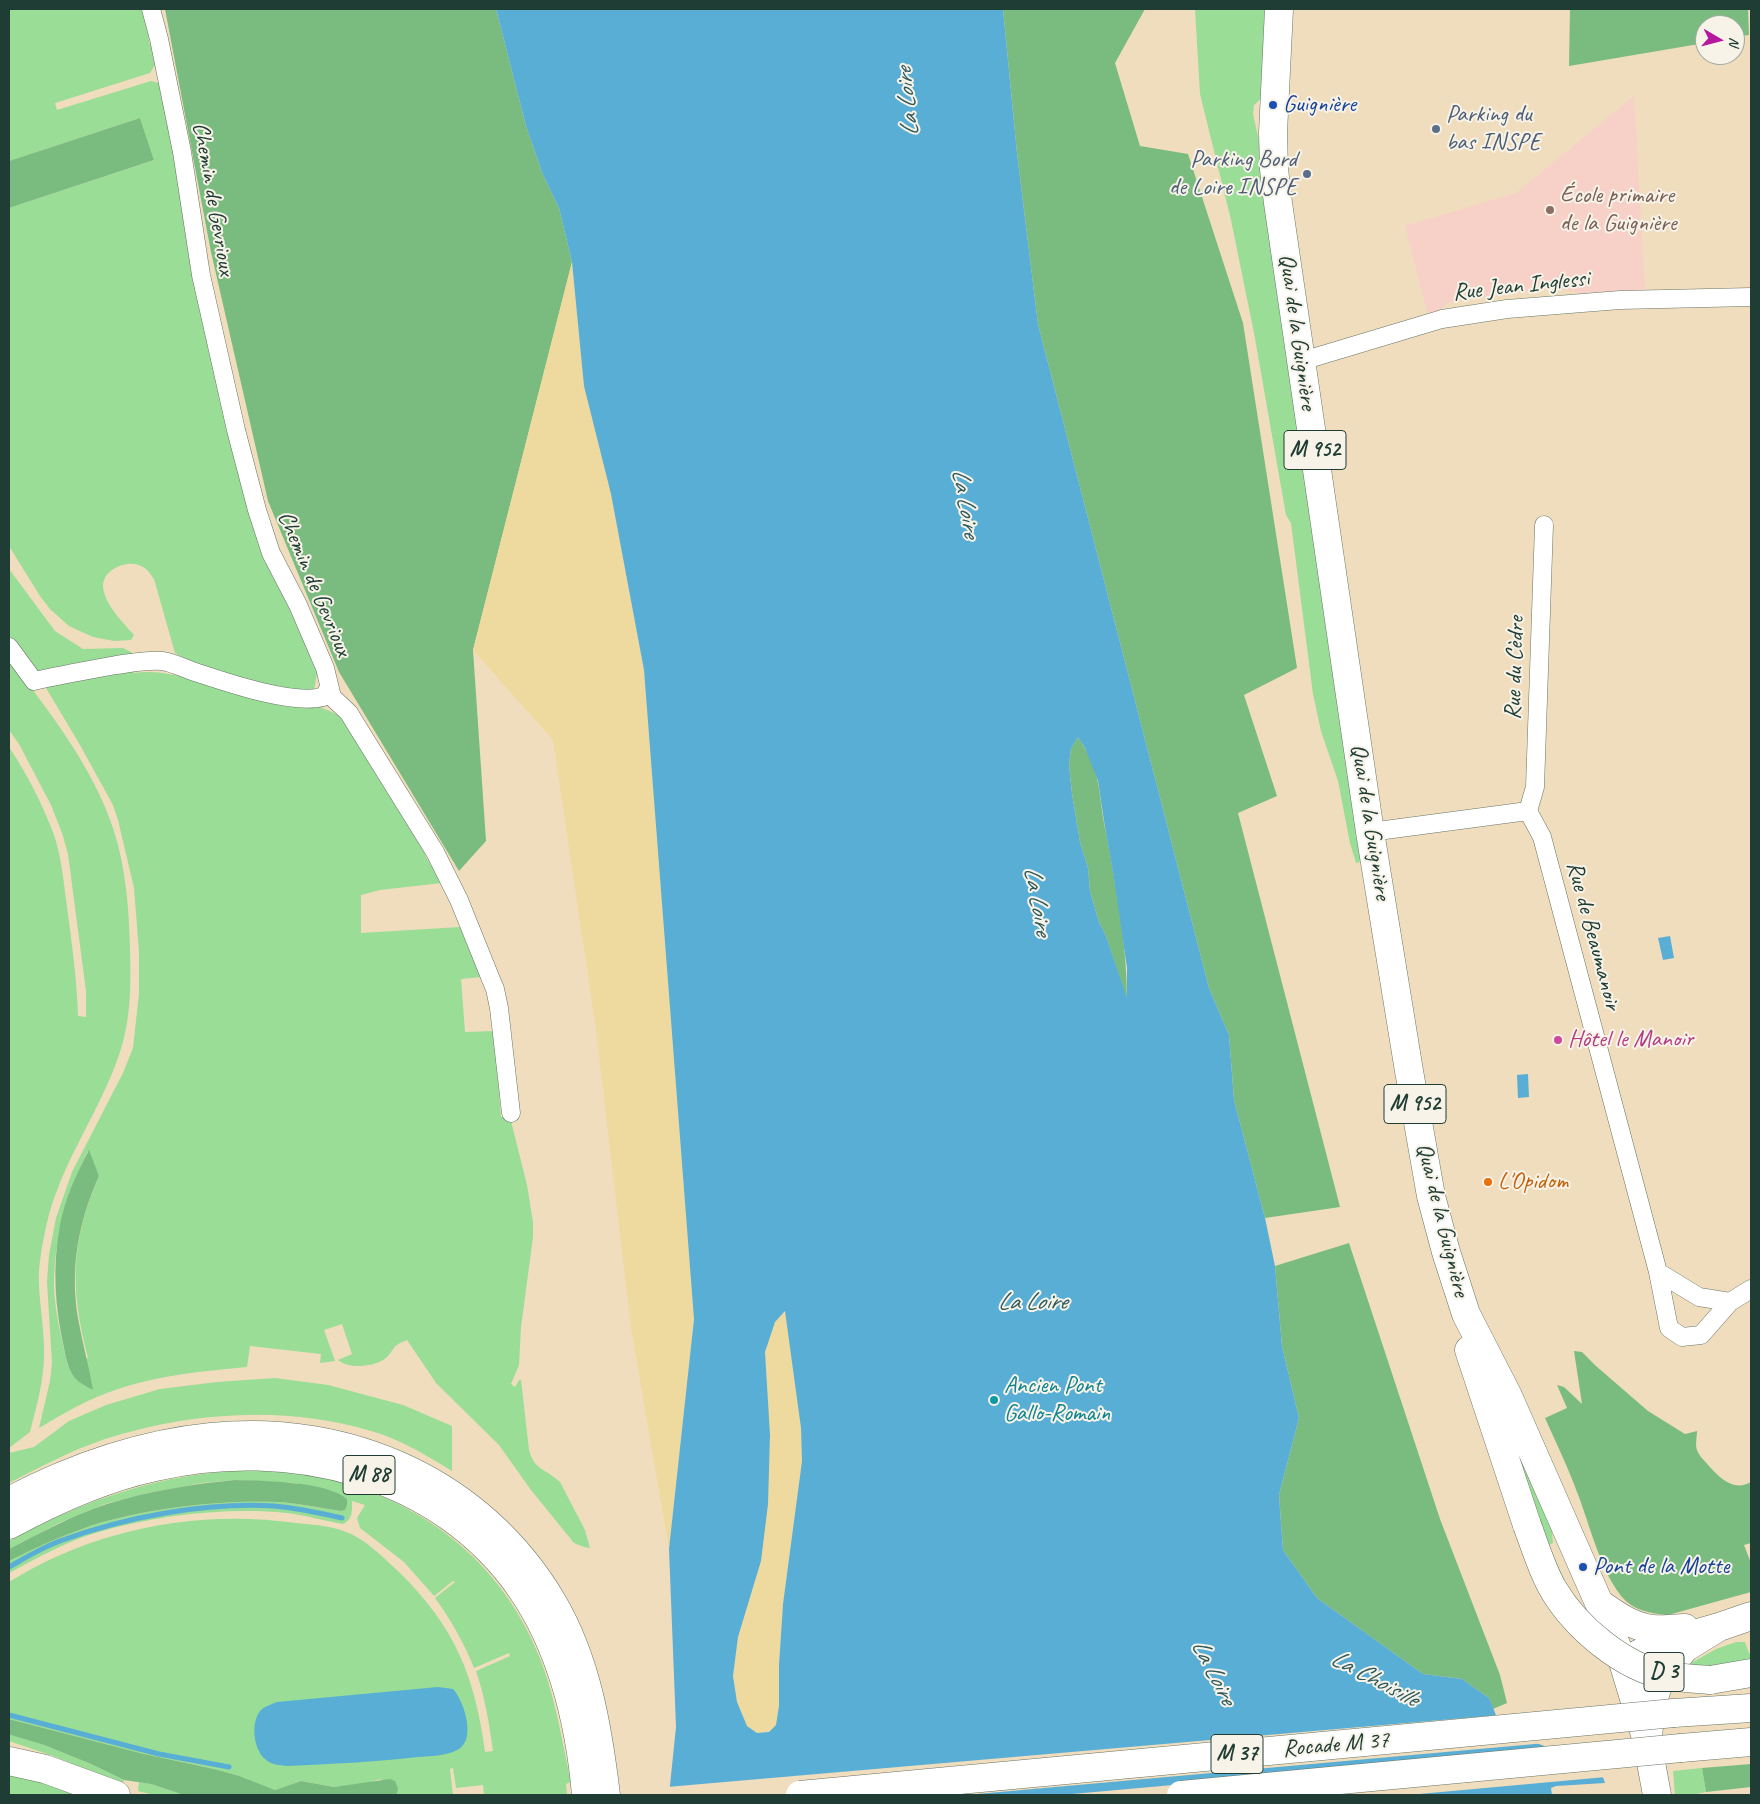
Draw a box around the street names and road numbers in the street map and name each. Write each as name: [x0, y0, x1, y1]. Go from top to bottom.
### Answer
street label: Chemin de Gevrioux: [185, 120, 241, 278]
street label: Quai de la Guignière: [1272, 252, 1322, 412]
street label: Rue Jean Inglessi: [1451, 265, 1591, 307]
road number: M 952: [1284, 430, 1346, 470]
street label: Chemin de Gevrioux: [270, 507, 358, 661]
street label: Rue du Cèdre: [1499, 616, 1531, 720]
street label: Quai de la Guignière: [1343, 742, 1397, 902]
street label: Rue de Beaumanoir: [1559, 858, 1627, 1014]
road number: M 952: [1384, 1084, 1446, 1124]
street label: Quai de la Guignière: [1409, 1140, 1475, 1300]
road number: M 88: [343, 1456, 395, 1494]
road number: D 3: [1644, 1652, 1684, 1691]
street label: Rocade M 37: [1281, 1726, 1391, 1764]
road number: M 37: [1211, 1735, 1263, 1774]

